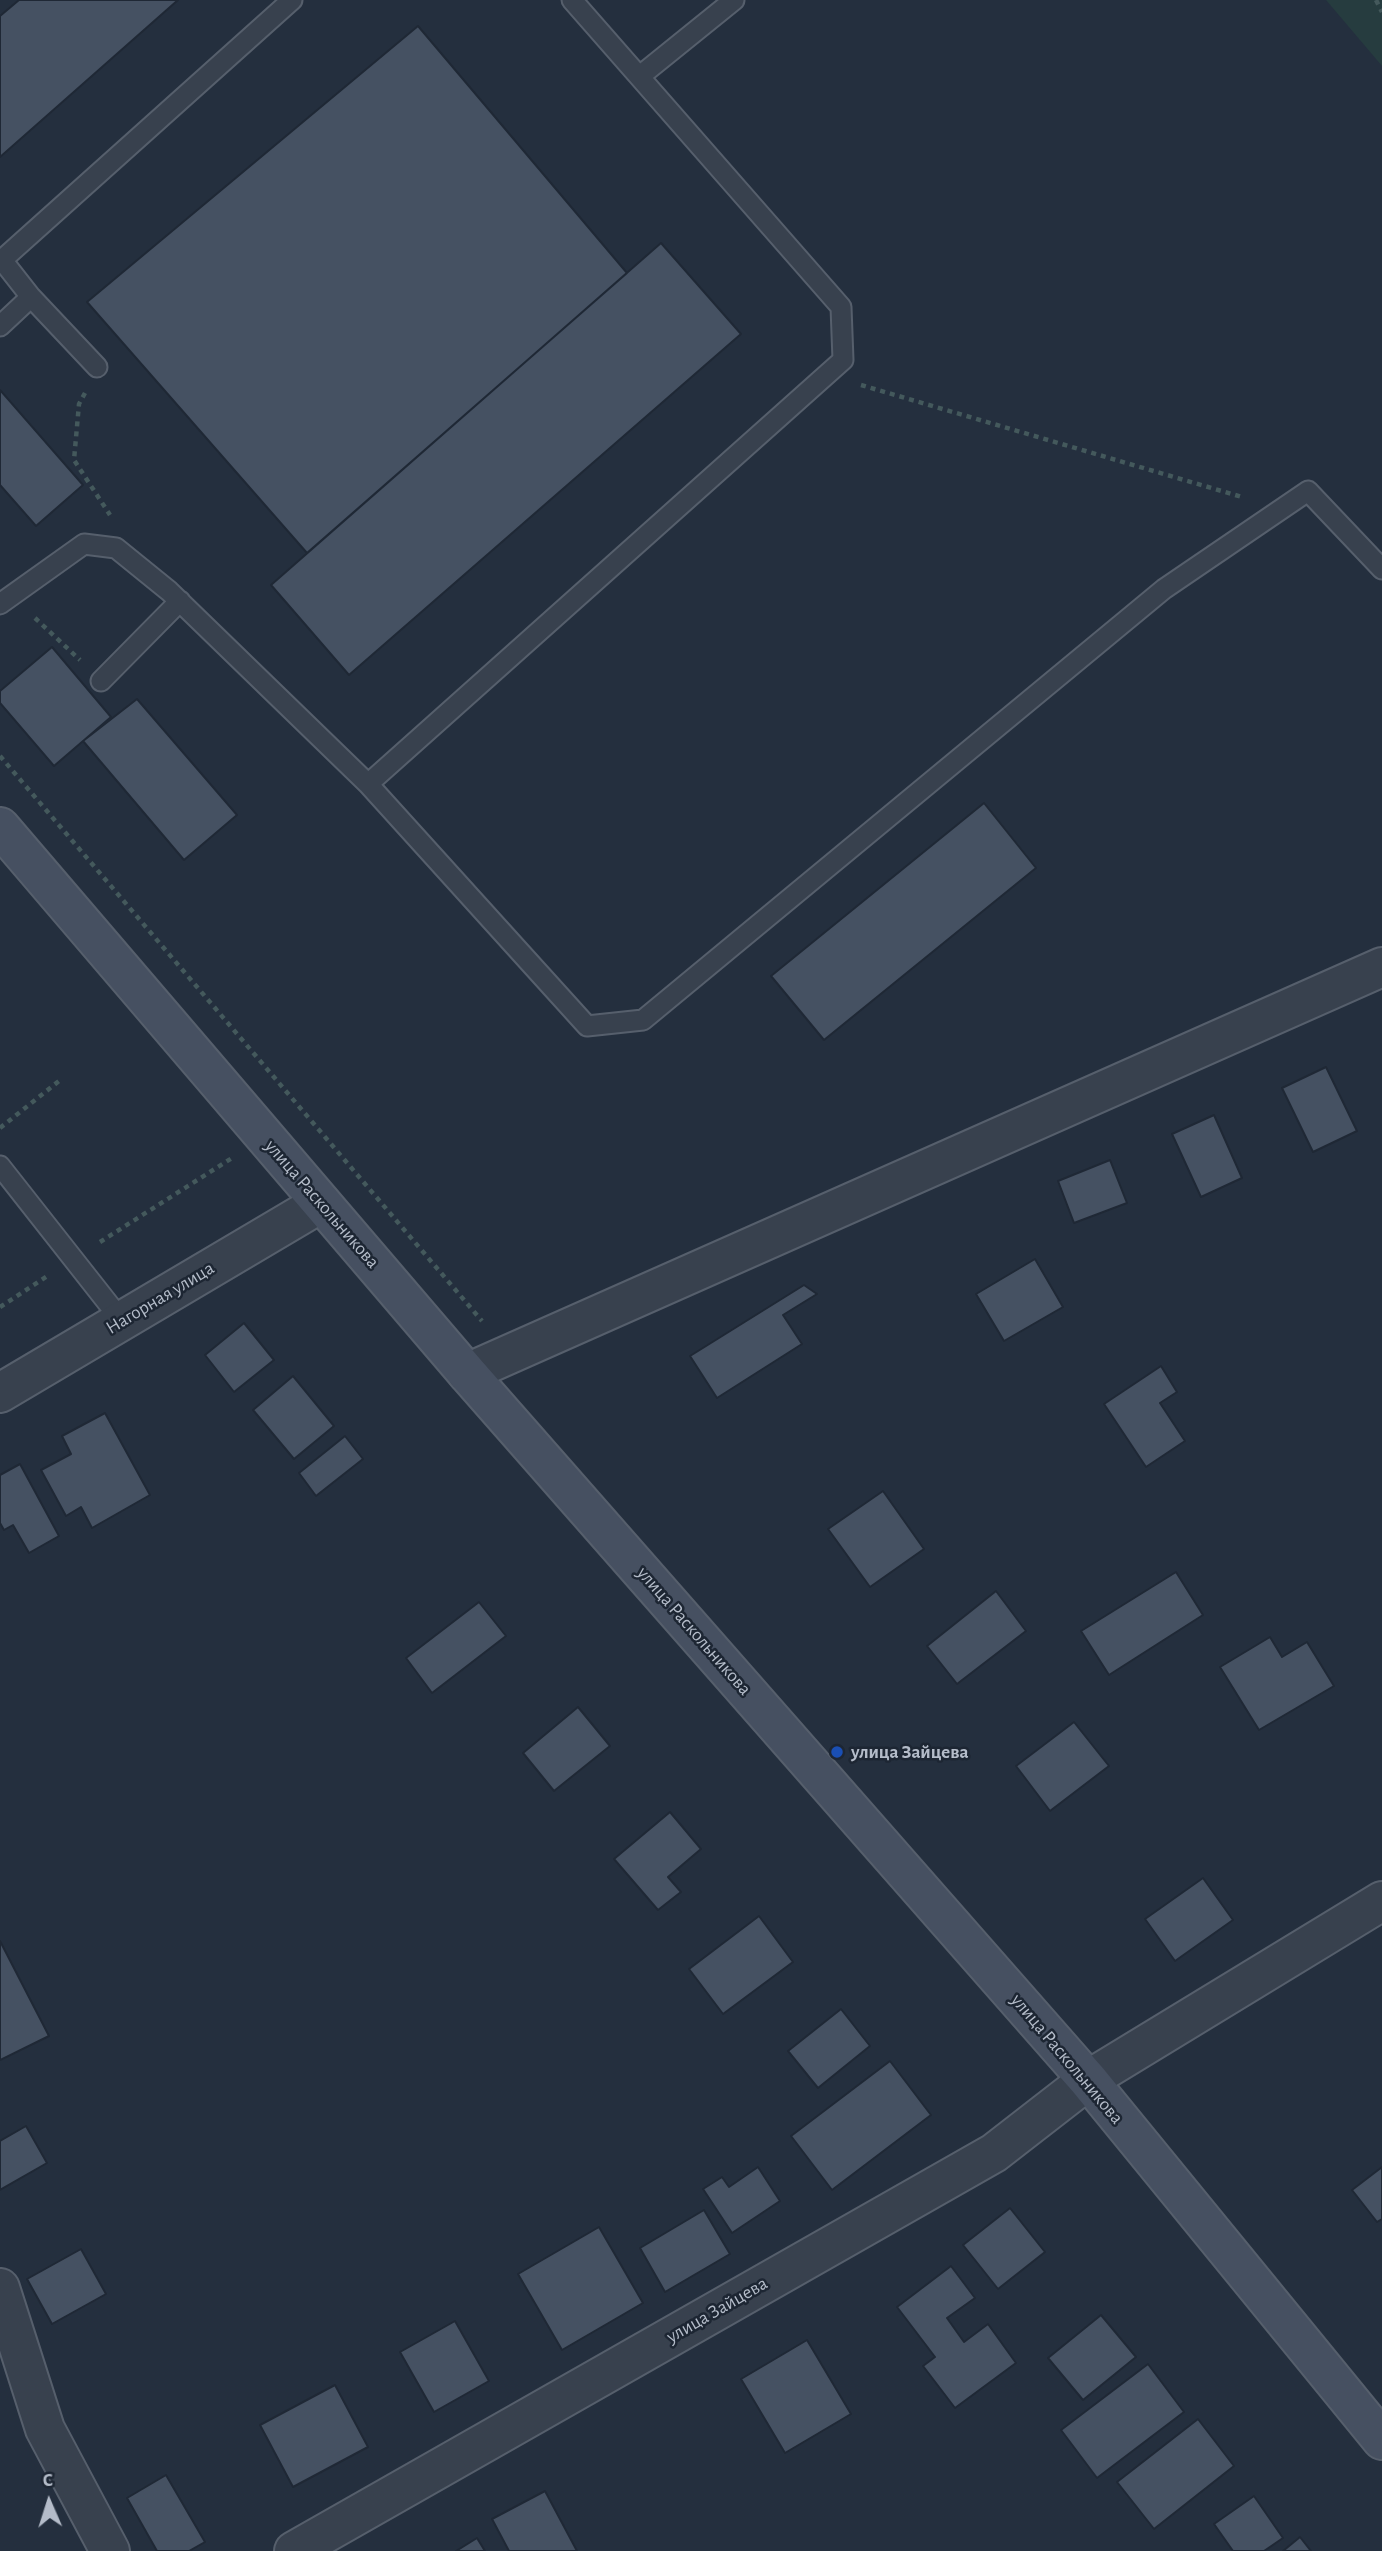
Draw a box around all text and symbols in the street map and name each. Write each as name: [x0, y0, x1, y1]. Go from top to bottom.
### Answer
street label: улица Раскольникова: [260, 1135, 384, 1273]
street label: Нагорная улица: [102, 1257, 218, 1339]
street label: улица Раскольникова: [632, 1562, 756, 1700]
place label: улица Зайцева: [851, 1741, 969, 1763]
marker: улица Зайцева: [829, 1744, 845, 1760]
street label: улица Раскольникова: [1006, 1989, 1128, 2129]
street label: улица Зайцева: [662, 2272, 772, 2348]
north arrow: [14, 2467, 84, 2537]
text: С: [42, 2471, 54, 2490]

